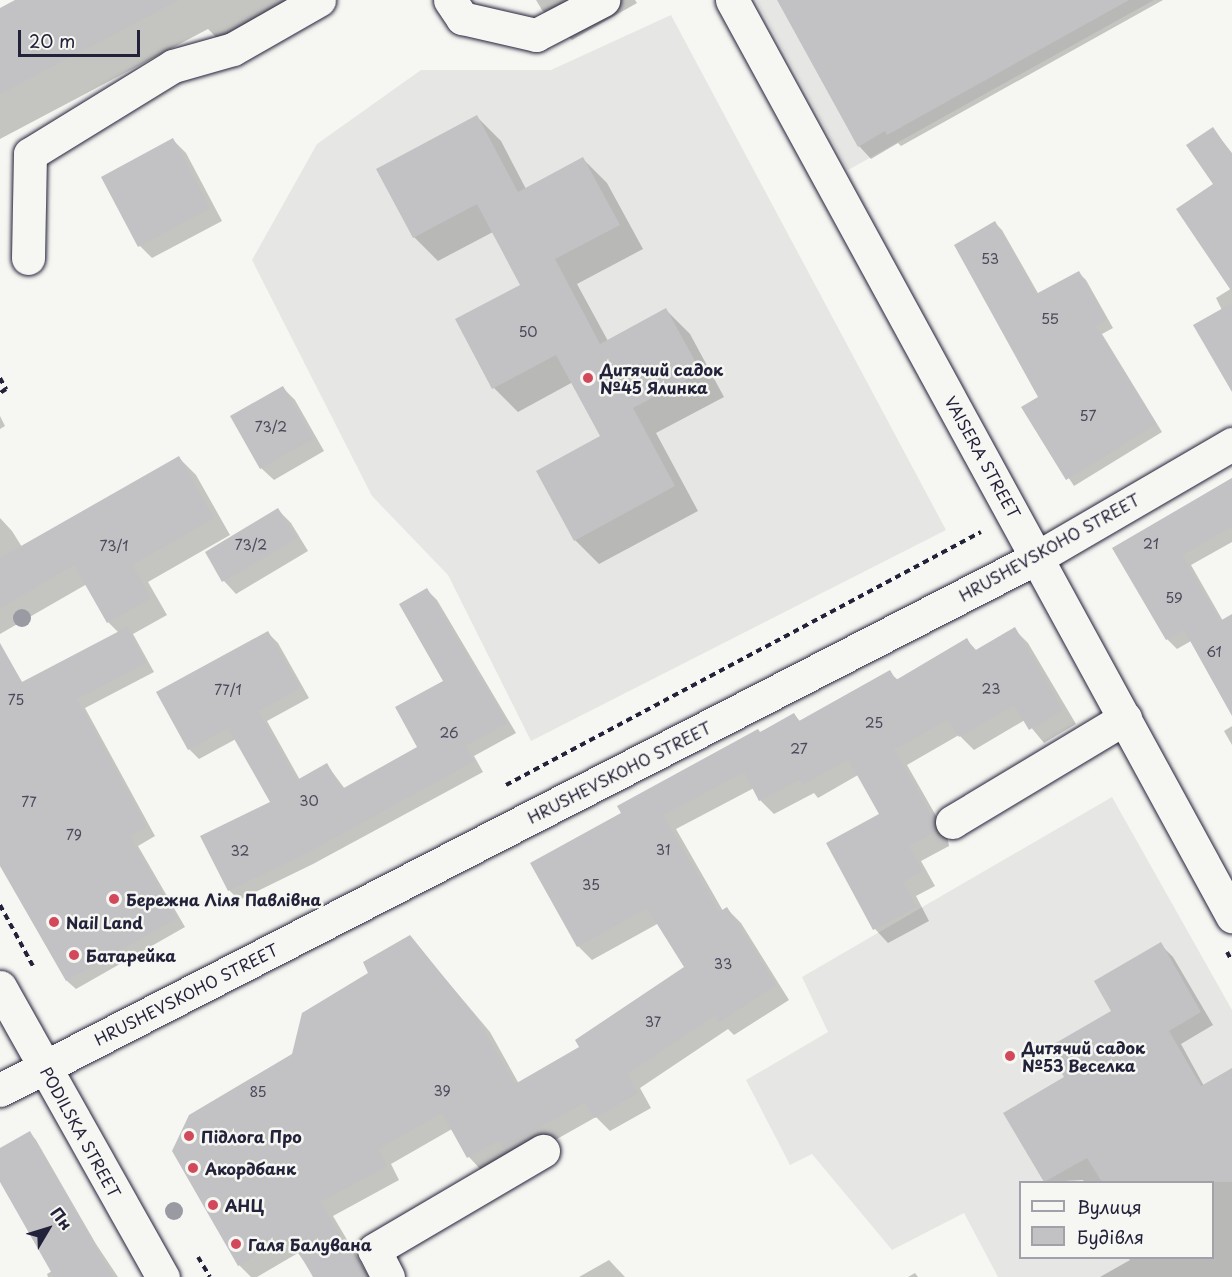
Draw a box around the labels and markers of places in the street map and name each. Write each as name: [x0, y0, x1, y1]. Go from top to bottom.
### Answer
place label: Дитячий садок №45 Ялинка: [600, 359, 724, 397]
marker: Дитячий садок №45 Ялинка: [581, 371, 595, 385]
place label: Бережна Ліля Павлівна: [126, 889, 323, 909]
marker: Бережна Ліля Павлівна: [107, 892, 121, 906]
place label: Nail Land: [66, 912, 143, 932]
marker: Nail Land: [47, 915, 61, 929]
place label: Батарейка: [86, 945, 176, 965]
marker: Батарейка: [67, 948, 81, 962]
place label: Дитячий садок №53 Веселка: [1022, 1037, 1146, 1075]
marker: Дитячий садок №53 Веселка: [1003, 1049, 1017, 1063]
place label: Підлога Про: [201, 1126, 302, 1146]
marker: Підлога Про: [182, 1129, 196, 1143]
place label: Акордбанк: [205, 1158, 296, 1178]
marker: Акордбанк: [186, 1161, 200, 1175]
place label: АНЦ: [225, 1195, 264, 1215]
marker: АНЦ: [206, 1198, 220, 1212]
place label: Галя Балувана: [248, 1234, 372, 1254]
marker: Галя Балувана: [229, 1237, 243, 1251]

